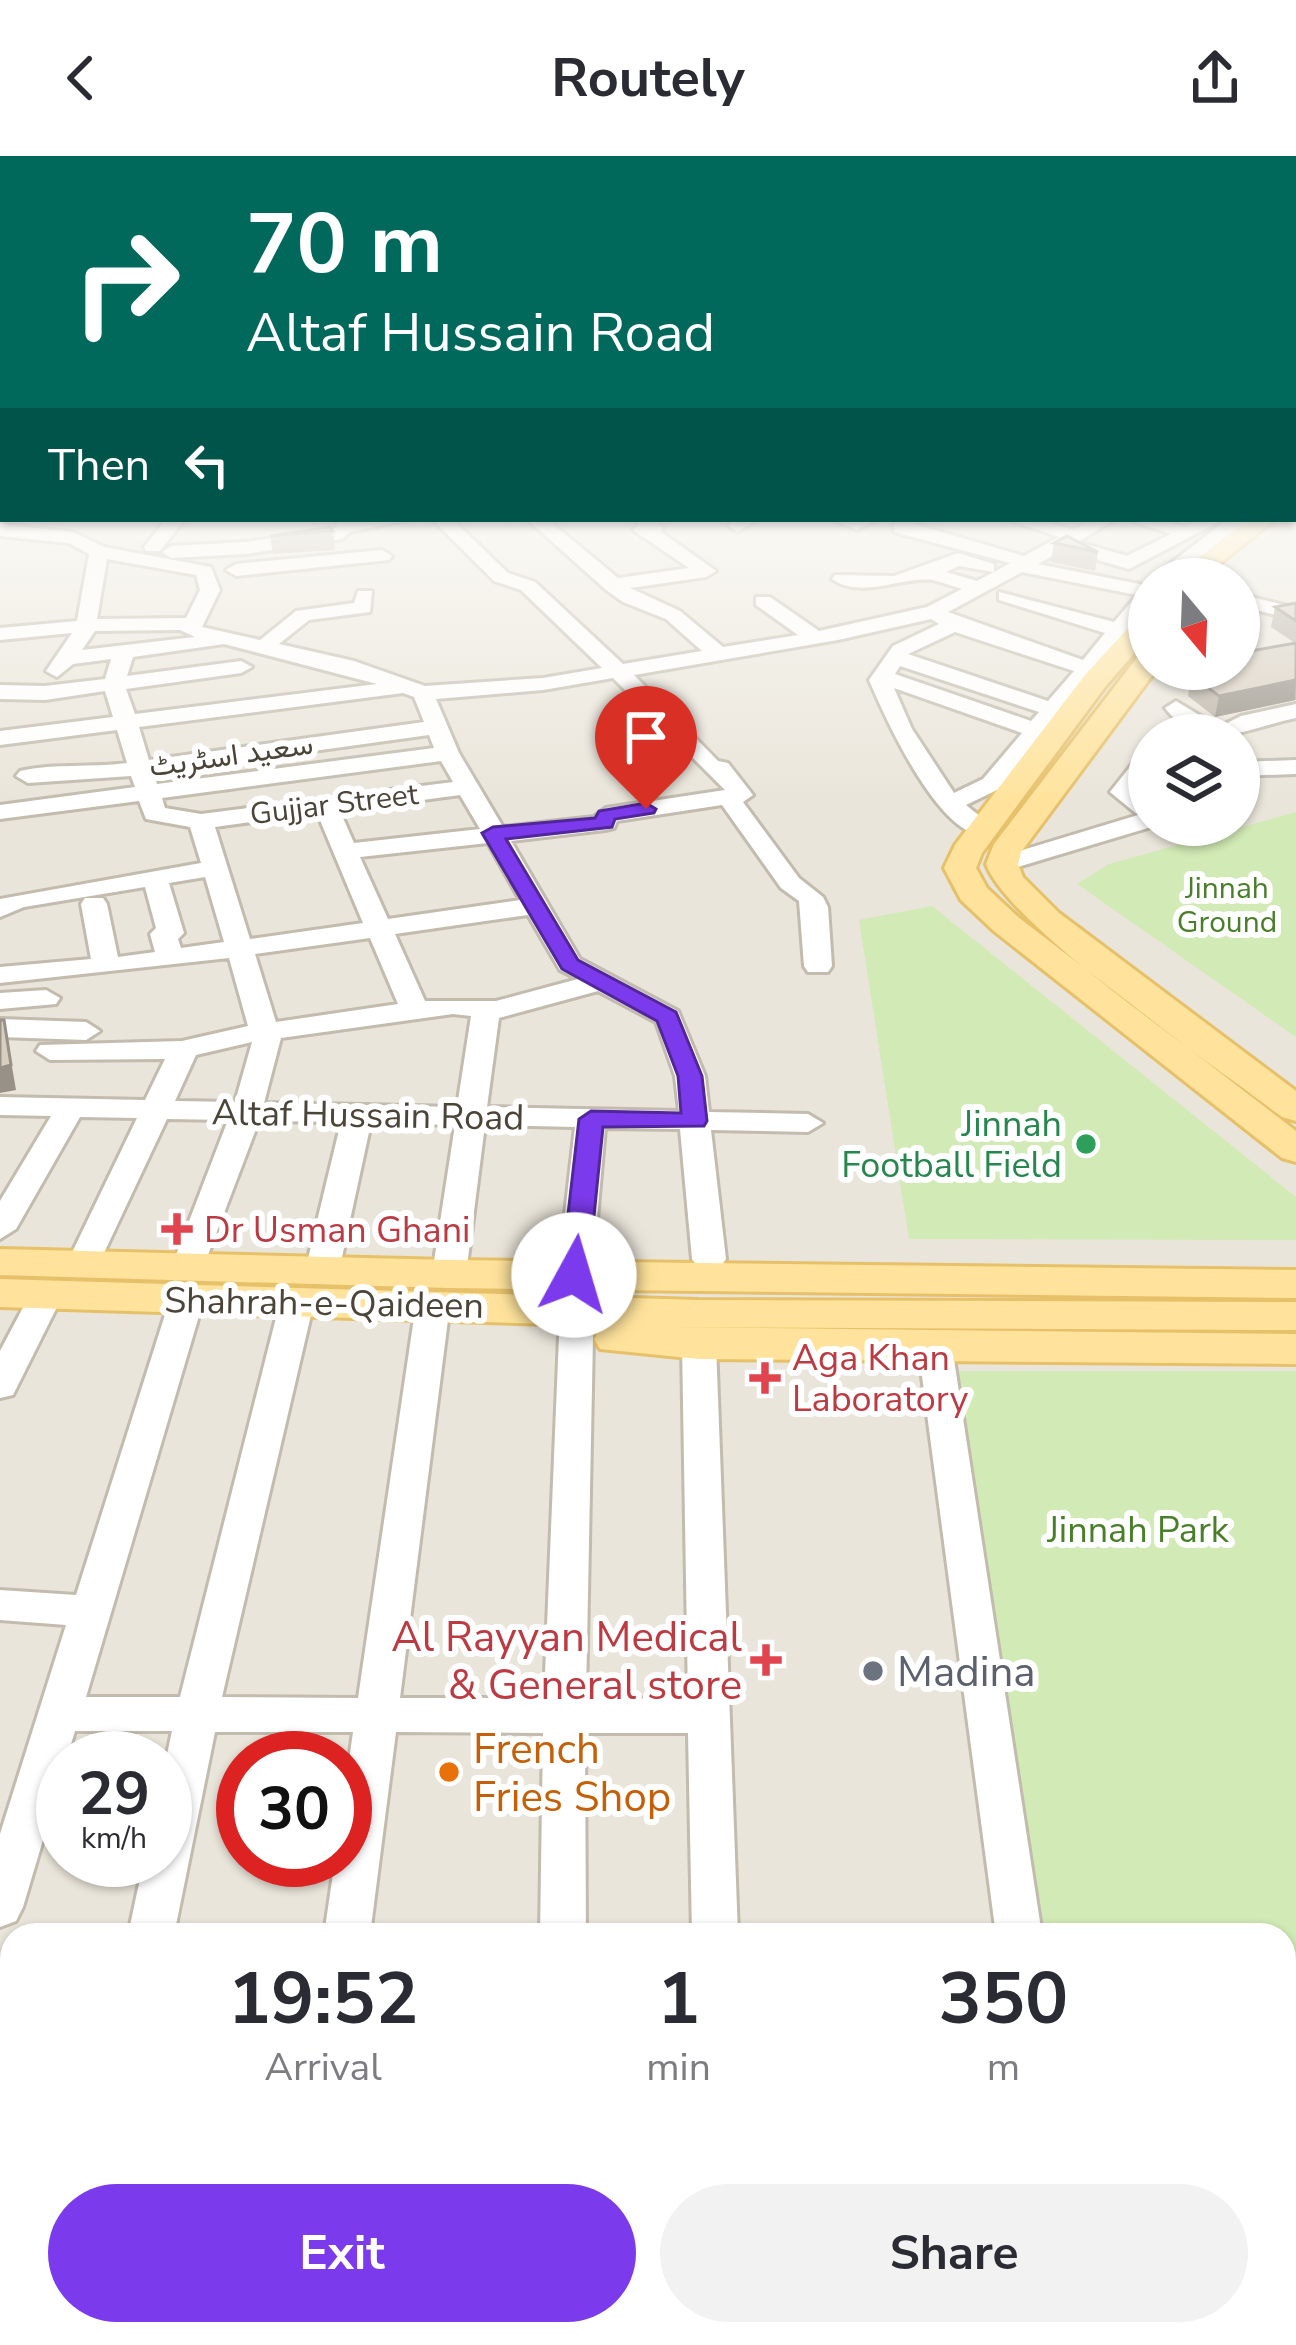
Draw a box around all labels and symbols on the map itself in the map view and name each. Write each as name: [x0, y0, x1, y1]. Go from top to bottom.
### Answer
north arrow: [1128, 558, 1260, 690]
pin: [595, 686, 697, 809]
street label: سعید اسٹریٹ: [147, 724, 316, 787]
street label: Gujjar Street: [248, 774, 421, 835]
park label: Jinnah Ground: [1177, 868, 1277, 943]
street label: Altaf Hussain Road: [211, 1088, 525, 1143]
place label: Jinnah Football Field: [841, 1100, 1062, 1190]
marker: Jinnah Football Field: [1073, 1131, 1099, 1157]
place label: Dr Usman Ghani: [204, 1206, 470, 1255]
position arrow: [511, 1212, 637, 1338]
marker: Dr Usman Ghani: [161, 1213, 193, 1245]
street label: Shahrah-e-Qaideen: [164, 1276, 484, 1331]
place label: Aga Khan Laboratory: [792, 1334, 969, 1424]
marker: Aga Khan Laboratory: [749, 1362, 781, 1394]
park label: Jinnah Park: [1046, 1506, 1230, 1555]
place label: Al Rayyan Medical & General store: [391, 1609, 743, 1714]
place label: Madina: [897, 1644, 1036, 1701]
marker: Al Rayyan Medical & General store: [753, 1647, 779, 1673]
marker: Madina: [860, 1658, 886, 1684]
place label: French Fries Shop: [473, 1721, 671, 1826]
speed limit sign: 30: [216, 1731, 372, 1887]
marker: French Fries Shop: [436, 1759, 462, 1785]

